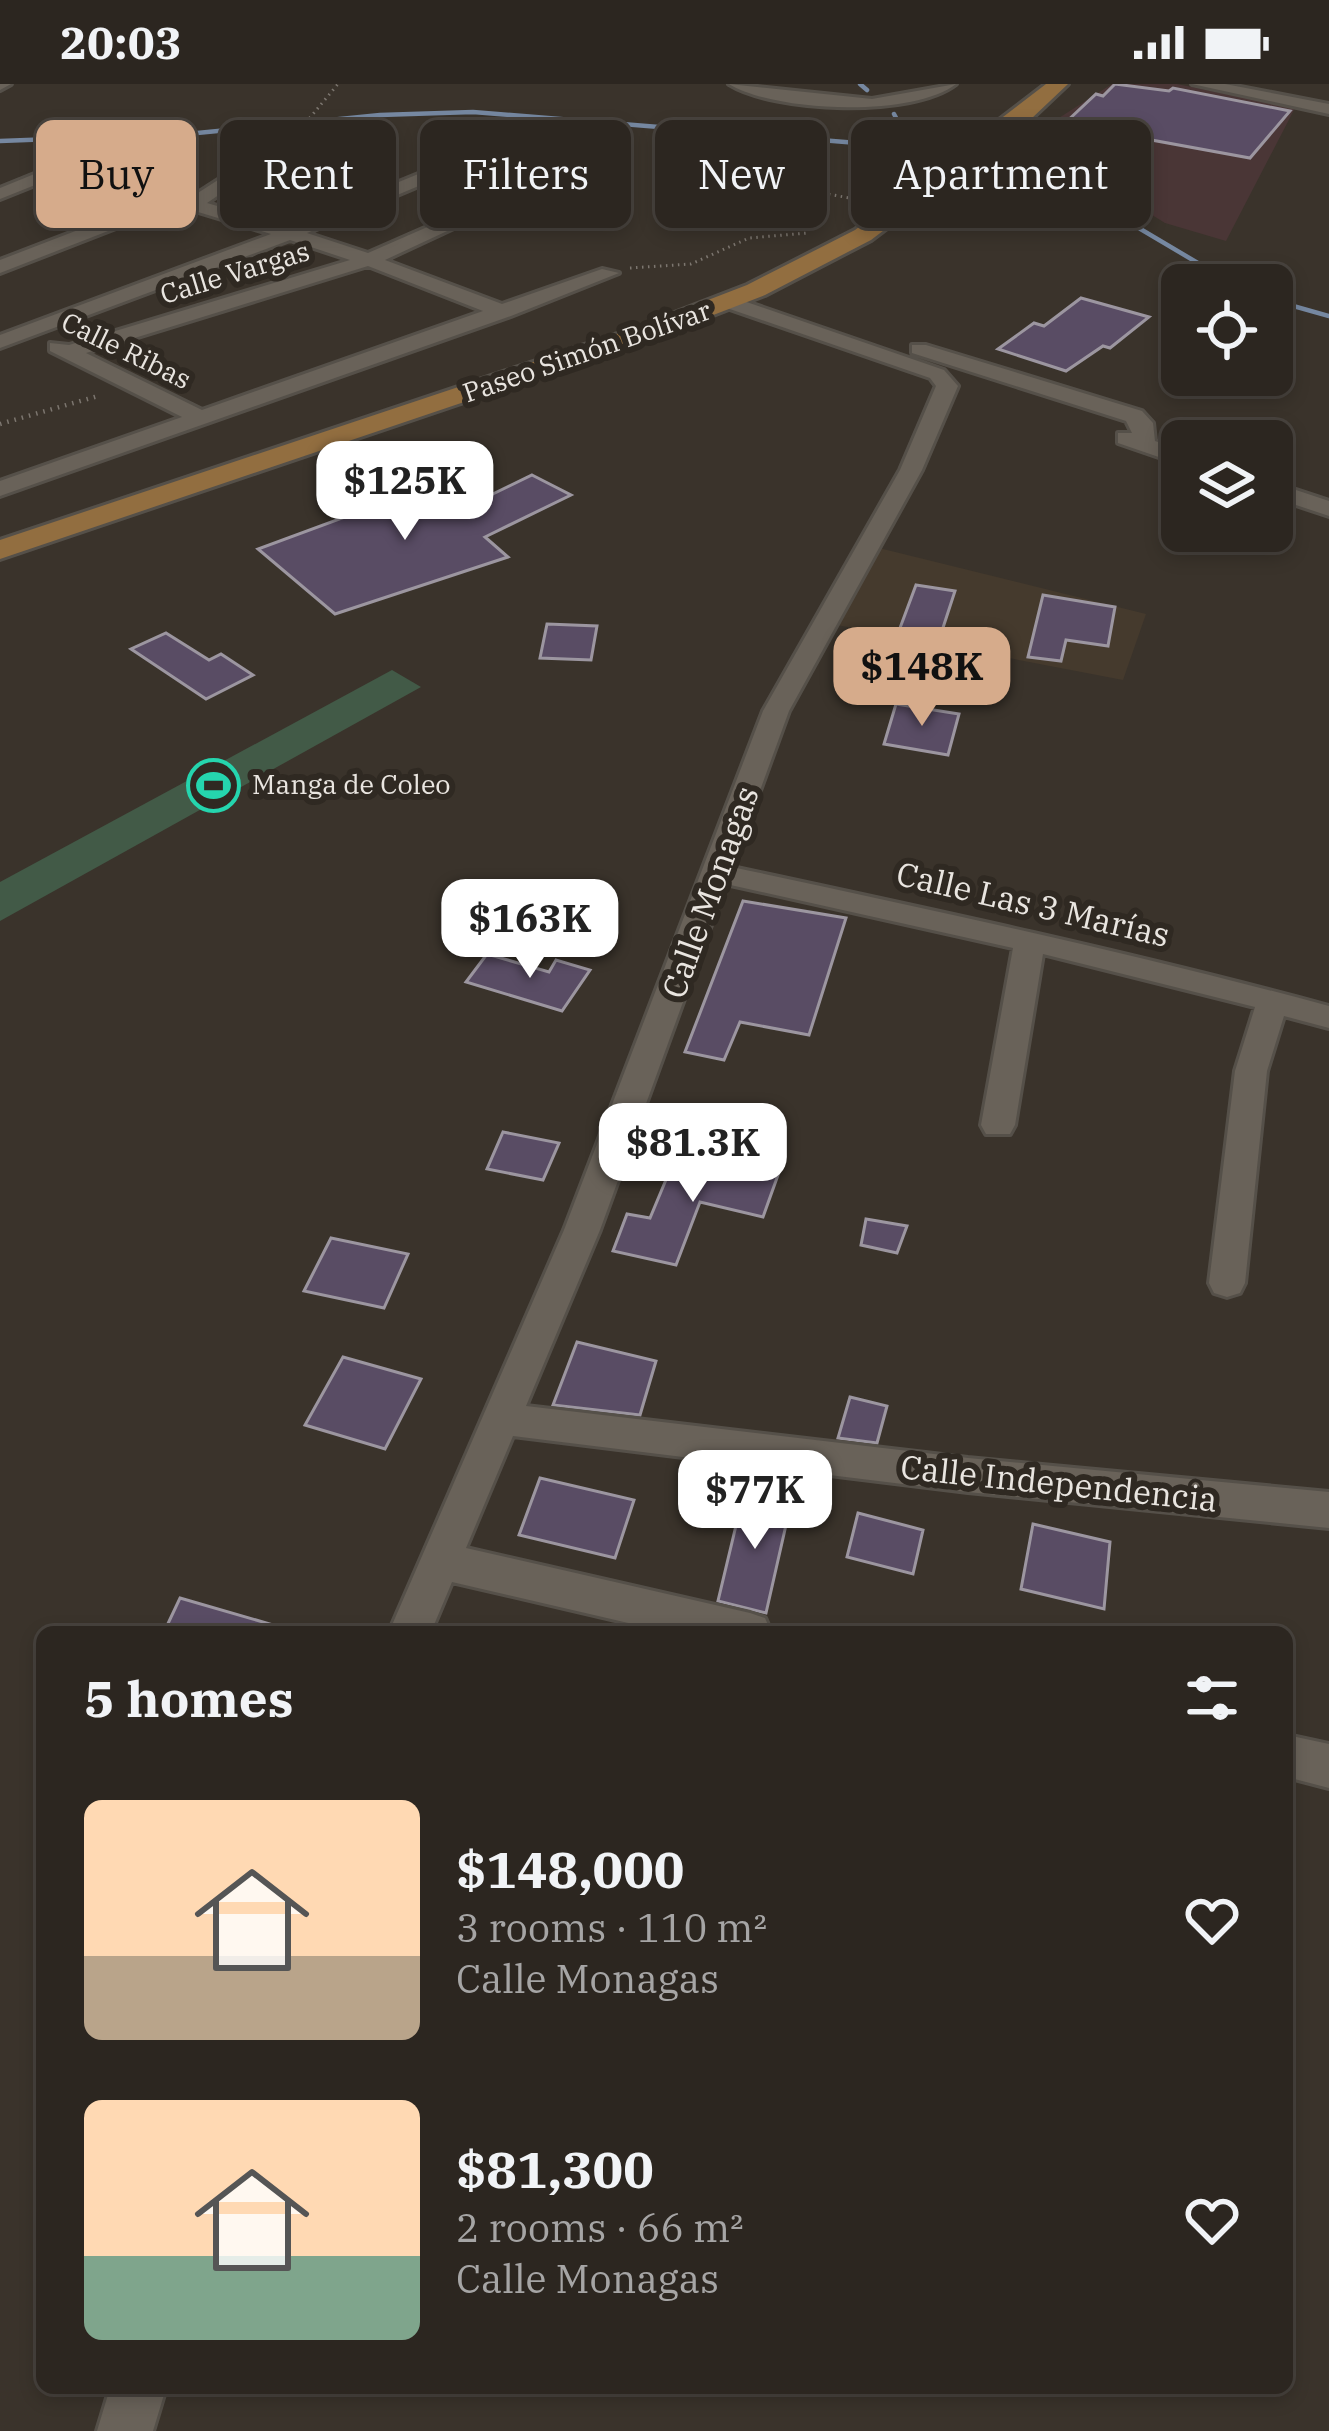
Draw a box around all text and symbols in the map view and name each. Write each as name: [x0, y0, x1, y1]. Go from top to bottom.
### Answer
text: 20:03: [60, 13, 182, 71]
chip: Buy: [36, 120, 196, 228]
chip: Rent: [220, 120, 396, 228]
chip: Filters: [420, 120, 631, 228]
chip: New: [655, 120, 827, 228]
chip: Apartment: [851, 120, 1151, 228]
street label: Calle Vargas: [156, 232, 313, 311]
map controls: [1161, 264, 1293, 552]
button: locate: [1161, 264, 1293, 396]
street label: Paseo Simón Bolívar: [458, 292, 715, 409]
street label: Calle Ribas: [56, 303, 197, 396]
button: layers: [1161, 420, 1293, 552]
pin: $125K: [321, 441, 489, 543]
text: $125K: [343, 454, 467, 505]
pin: $148K: [838, 627, 1006, 729]
text: $148K: [860, 640, 984, 691]
sports icon: Manga de Coleo: [185, 757, 241, 813]
place label: Manga de Coleo: [252, 766, 451, 801]
street label: Calle Monagas: [651, 780, 768, 1004]
street label: Calle Las 3 Marías: [892, 851, 1174, 956]
pin: $163K: [446, 879, 614, 981]
text: $163K: [468, 892, 592, 943]
pin: $81.3K: [595, 1103, 791, 1205]
text: $81.3K: [626, 1116, 760, 1167]
street label: Calle Independencia: [899, 1444, 1219, 1521]
pin: $77K: [684, 1450, 826, 1552]
text: $77K: [705, 1463, 805, 1514]
text: 5 homes: [84, 1665, 294, 1731]
icon: filters: [1179, 1665, 1245, 1731]
text: $148,000: [456, 1836, 684, 1902]
icon: home: [180, 1848, 324, 1992]
icon: heart: [1179, 1887, 1245, 1953]
text: 3 rooms · 110 m²: [456, 1902, 767, 1953]
text: Calle Monagas: [456, 1953, 719, 2004]
text: $81,300: [456, 2136, 654, 2202]
icon: home: [180, 2148, 324, 2292]
icon: heart: [1179, 2187, 1245, 2253]
text: 2 rooms · 66 m²: [456, 2202, 744, 2253]
text: Calle Monagas: [456, 2253, 719, 2304]

